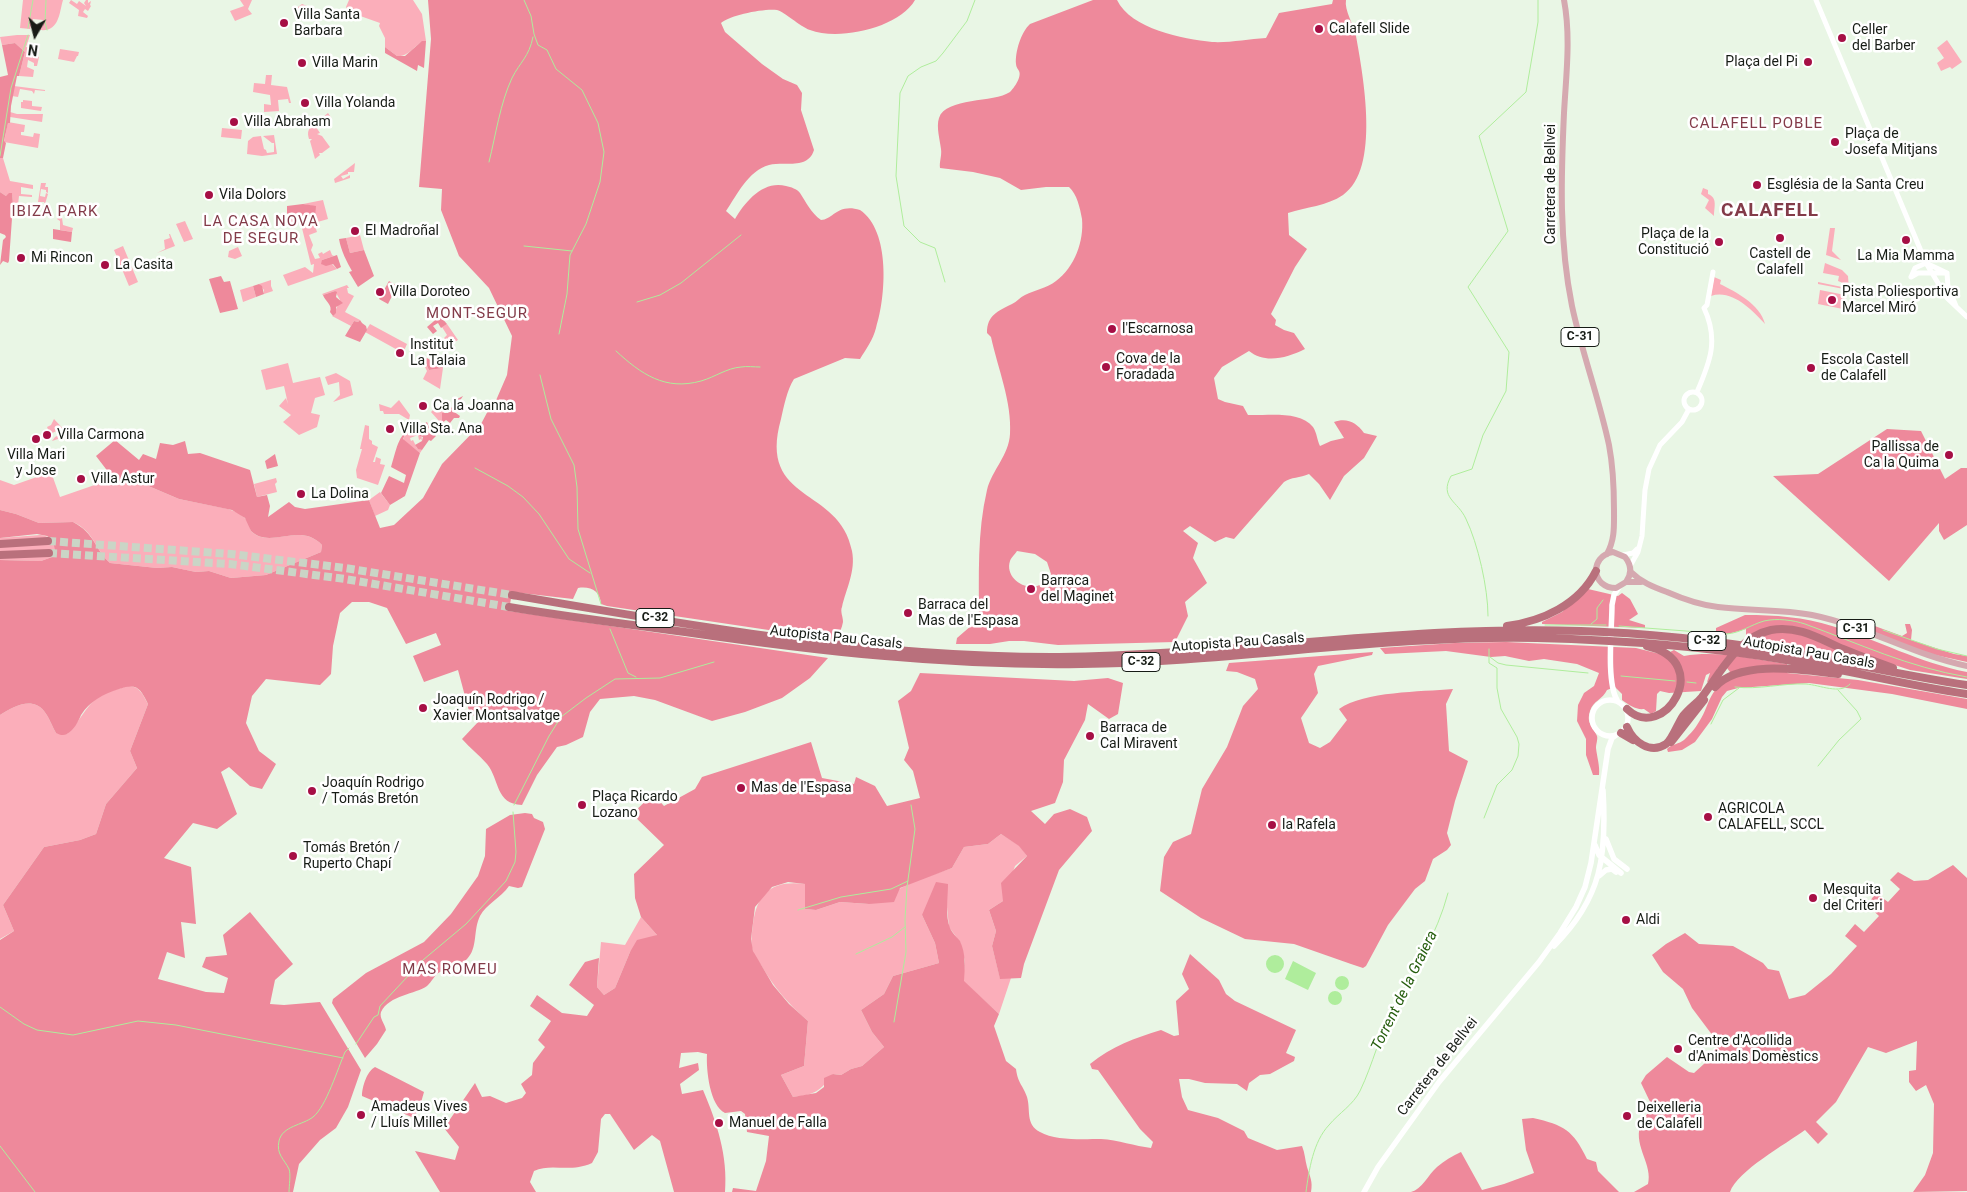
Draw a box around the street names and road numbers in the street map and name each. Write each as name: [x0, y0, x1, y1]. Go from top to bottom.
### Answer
street label: Carretera de Bellvei: [1543, 124, 1559, 244]
road number: C-31: [1561, 328, 1599, 347]
road number: C-32: [636, 608, 674, 628]
road number: C-31: [1837, 620, 1875, 638]
street label: Autopista Pau Casals: [769, 623, 903, 653]
street label: Autopista Pau Casals: [1171, 630, 1305, 656]
road number: C-32: [1688, 631, 1726, 650]
street label: Autopista Pau Casals: [1742, 633, 1876, 673]
road number: C-32: [1122, 652, 1160, 672]
street label: Carretera de Bellvei: [1394, 1014, 1482, 1120]

